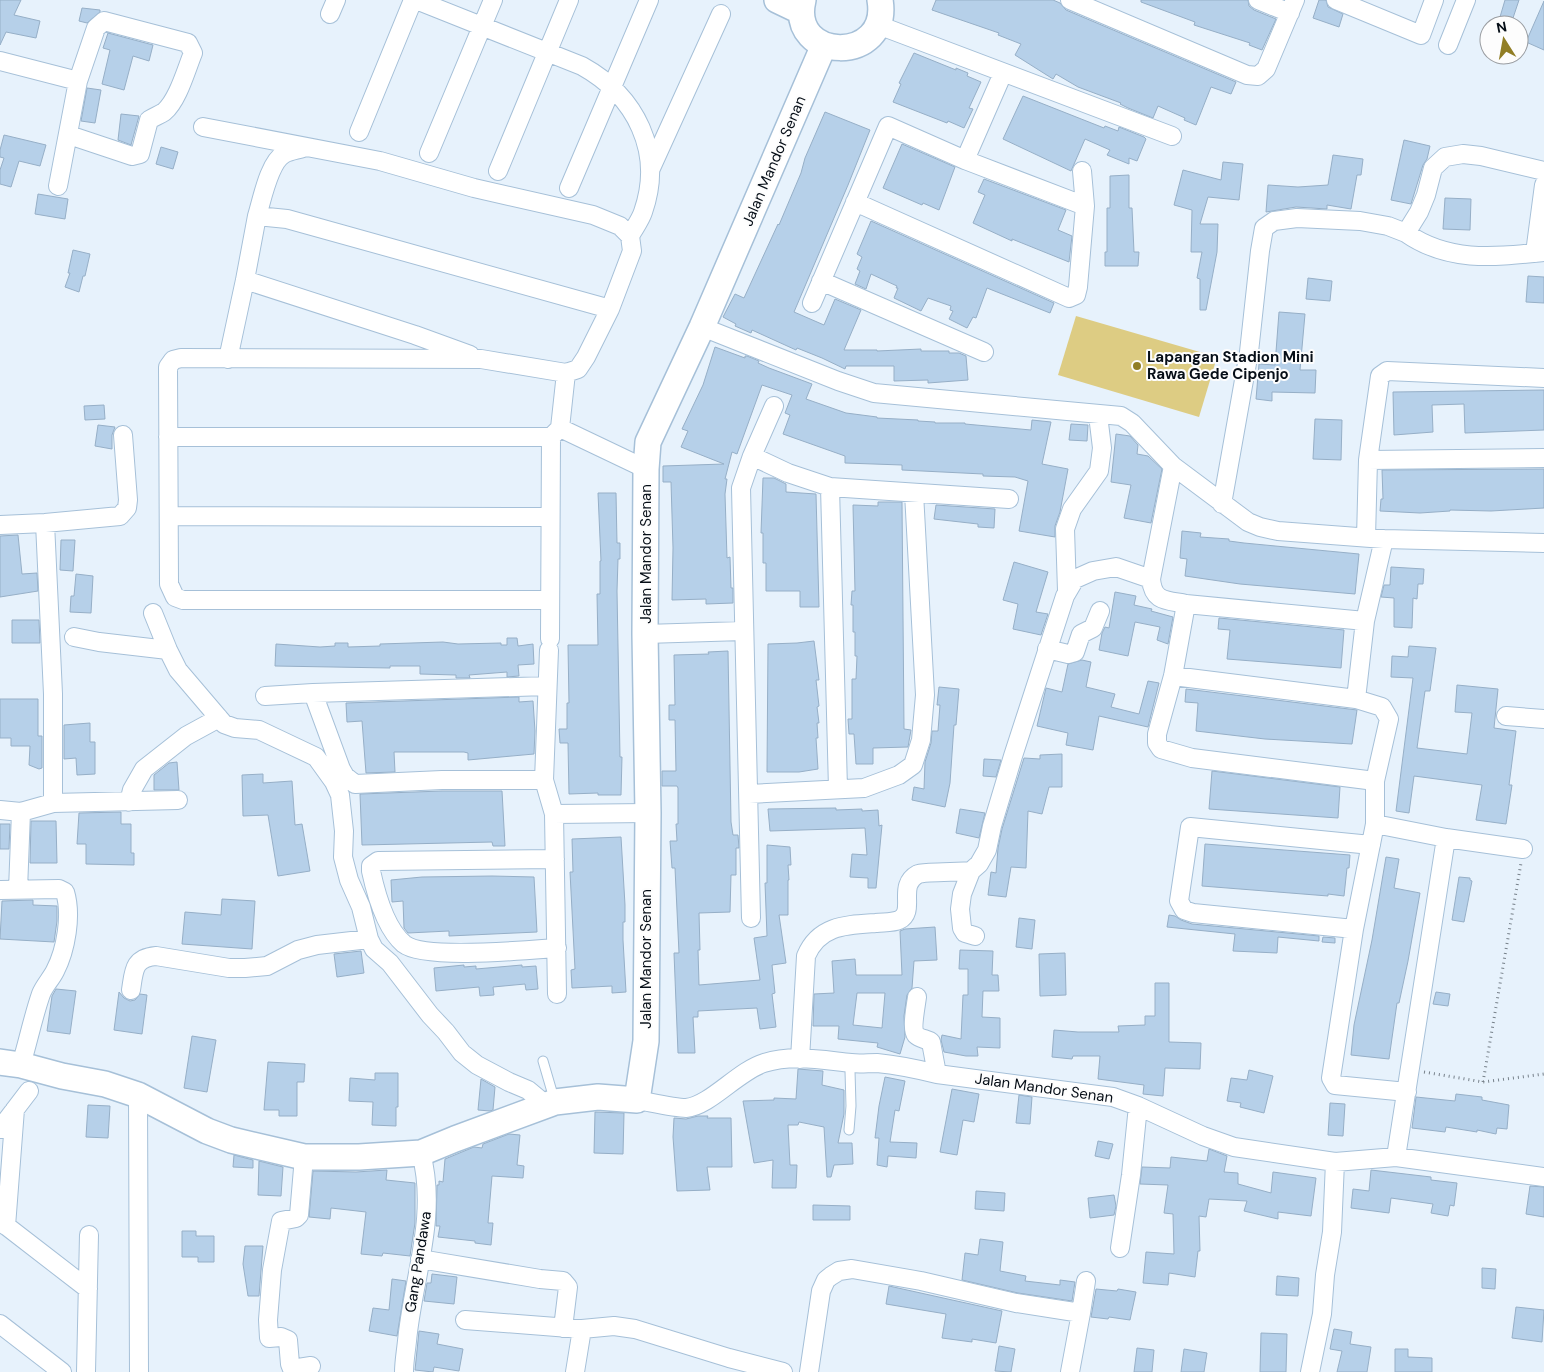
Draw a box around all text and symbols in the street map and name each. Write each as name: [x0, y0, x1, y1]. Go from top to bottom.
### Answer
north arrow: [1479, 15, 1529, 65]
text: N: [1495, 17, 1508, 37]
street label: Jalan Mandor Senan: [738, 93, 810, 229]
place label: Lapangan Stadion Mini Rawa Gede Cipenjo: [1147, 347, 1314, 384]
marker: Lapangan Stadion Mini Rawa Gede Cipenjo: [1131, 360, 1143, 372]
street label: Jalan Mandor Senan: [636, 484, 656, 624]
street label: Jalan Mandor Senan: [636, 889, 656, 1029]
street label: Jalan Mandor Senan: [973, 1068, 1115, 1108]
street label: Gang Pandawa: [400, 1210, 436, 1314]

